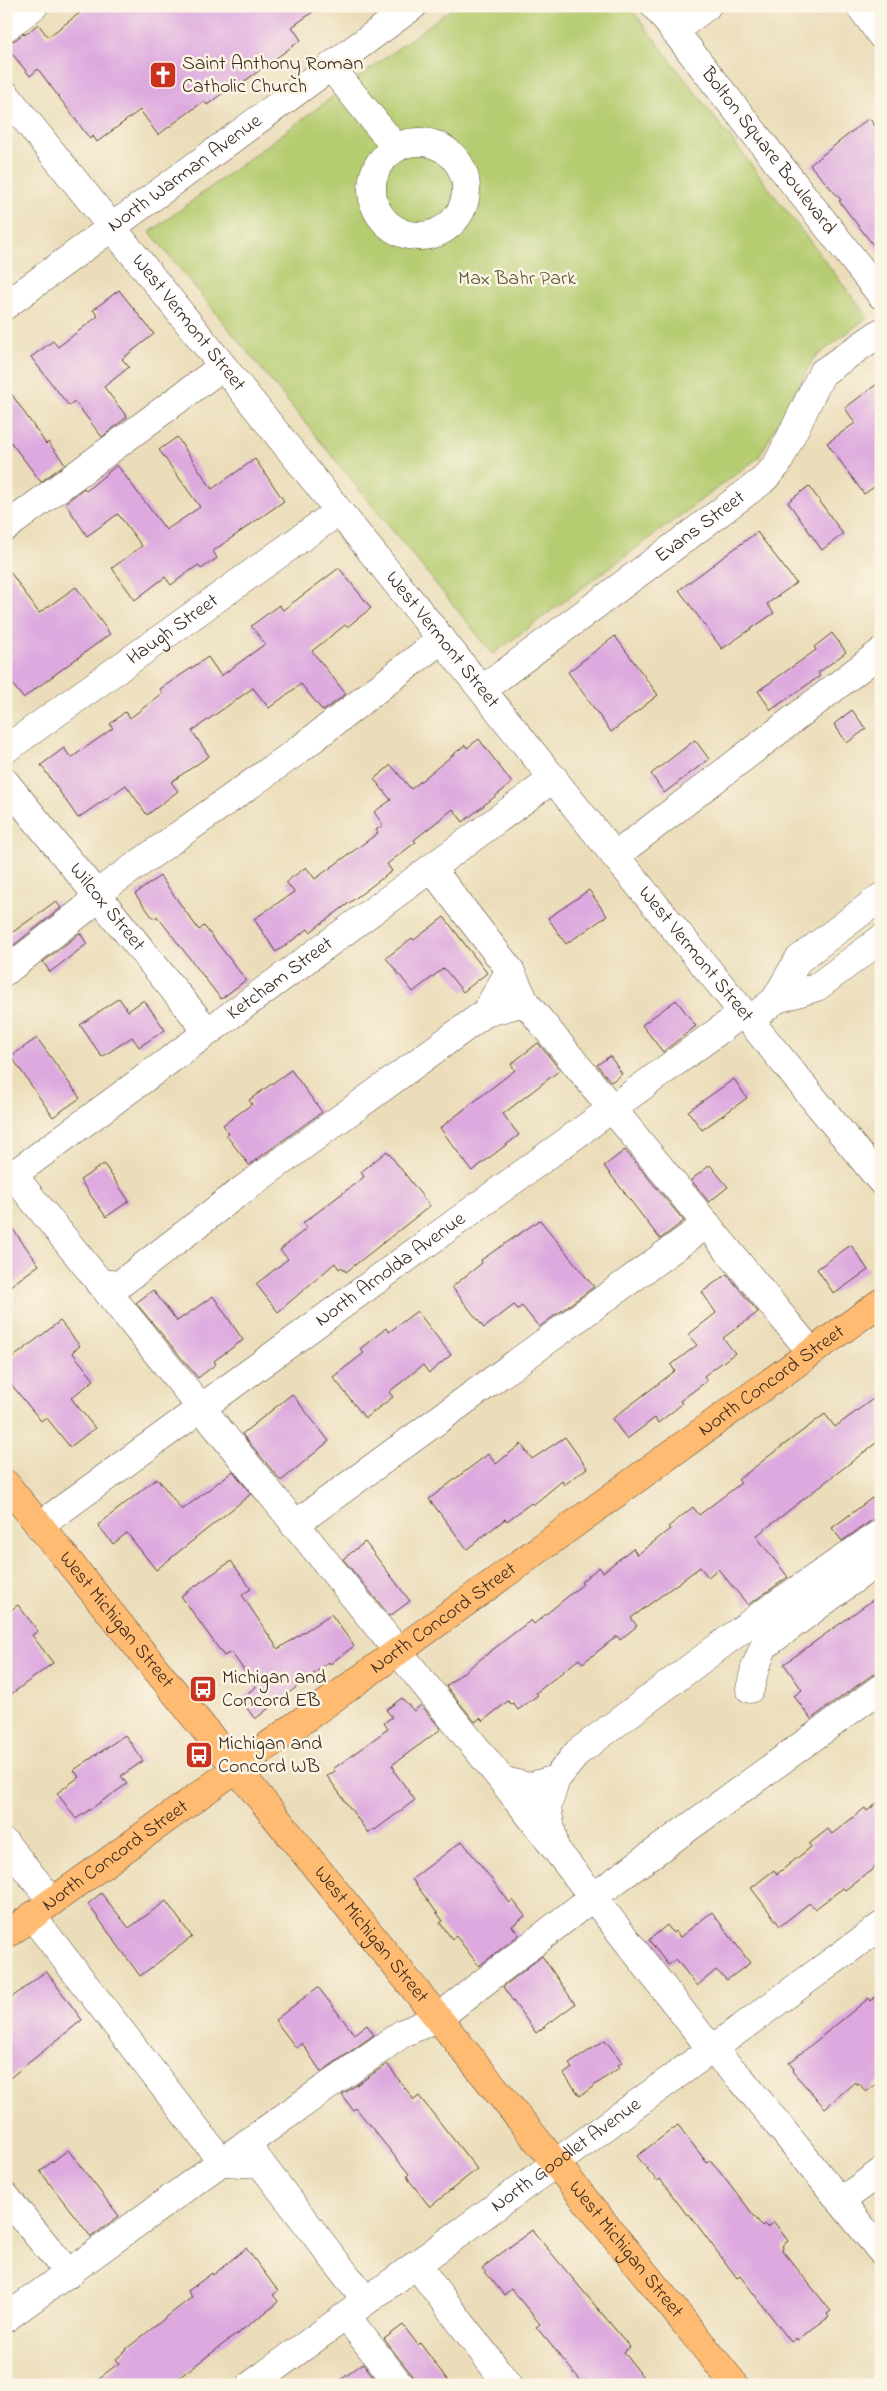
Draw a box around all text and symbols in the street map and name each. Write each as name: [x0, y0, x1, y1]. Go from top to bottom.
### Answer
place label: Saint Anthony Roman Catholic Church: [182, 50, 363, 102]
church icon: Saint Anthony Roman Catholic Church: [148, 60, 178, 90]
street label: Bolton Square Boulevard: [693, 60, 843, 241]
street label: North Warman Avenue: [102, 107, 268, 240]
street label: West Vermont Street: [124, 248, 253, 398]
park label: Max Bahr Park: [458, 265, 576, 294]
street label: Evans Street: [649, 484, 752, 570]
street label: West Vermont Street: [378, 565, 506, 715]
street label: Haugh Street: [121, 587, 225, 673]
street label: Wilcox Street: [62, 856, 152, 958]
street label: West Vermont Street: [631, 880, 761, 1029]
street label: Ketcham Street: [221, 930, 340, 1028]
street label: North Arnolda Avenue: [309, 1205, 472, 1334]
street label: North Concord Street: [692, 1318, 851, 1444]
street label: West Michigan Street: [52, 1545, 181, 1695]
street label: North Concord Street: [364, 1555, 523, 1681]
place label: Michigan and Concord EB: [222, 1664, 326, 1716]
bus stop icon: Michigan and Concord EB: [188, 1674, 218, 1704]
place label: Michigan and Concord WB: [218, 1730, 322, 1782]
bus stop icon: Michigan and Concord WB: [184, 1740, 214, 1770]
street label: North Concord Street: [36, 1793, 195, 1919]
street label: West Michigan Street: [306, 1860, 435, 2010]
street label: North Goodlet Avenue: [485, 2091, 647, 2220]
street label: West Michigan Street: [561, 2175, 690, 2325]

